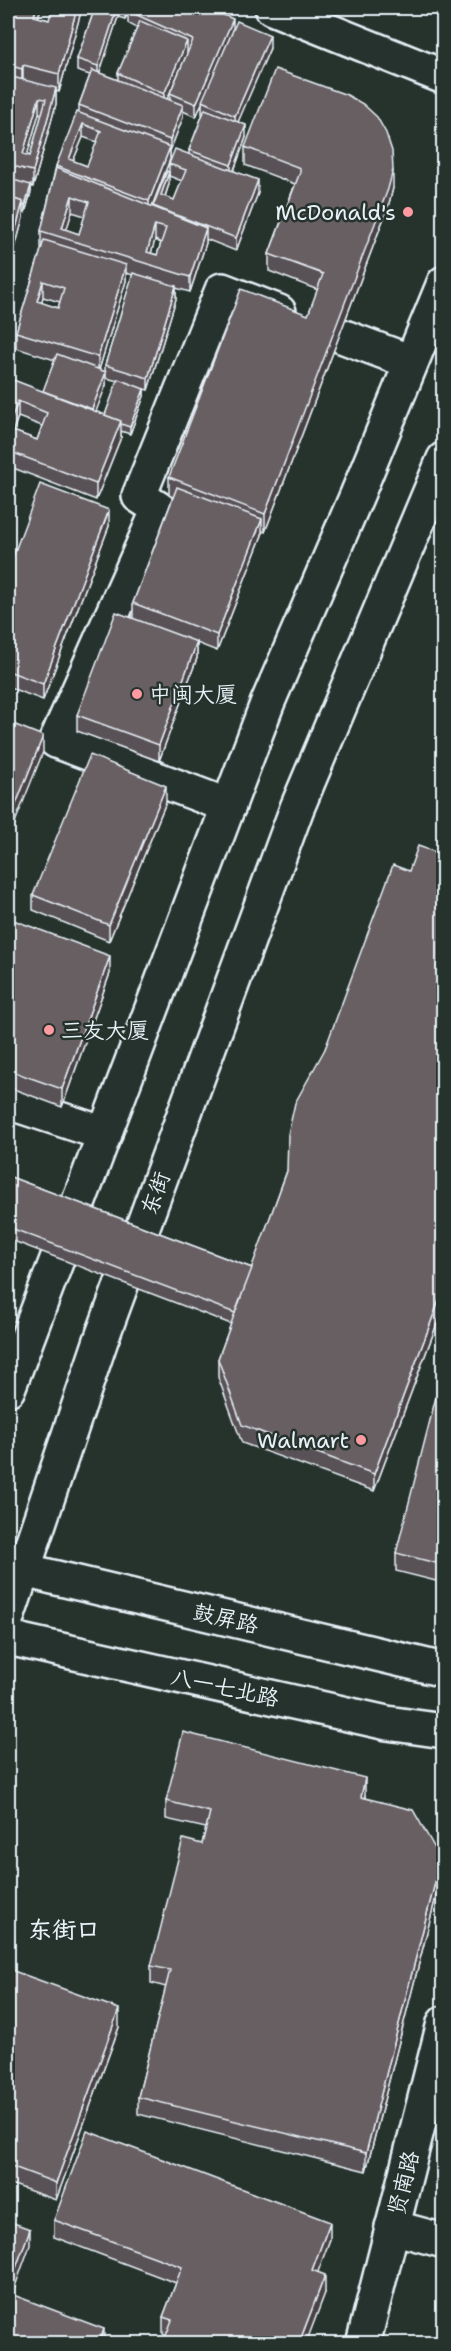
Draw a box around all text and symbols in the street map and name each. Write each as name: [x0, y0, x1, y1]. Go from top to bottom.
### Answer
place label: McDonald's: [275, 198, 396, 227]
marker: McDonald's: [401, 205, 415, 219]
place label: 中闽大厦: [149, 680, 237, 709]
marker: 中闽大厦: [130, 687, 144, 701]
place label: 三友大厦: [61, 1016, 149, 1045]
marker: 三友大厦: [42, 1023, 56, 1037]
street label: 东街: [134, 1168, 177, 1219]
place label: Walmart: [257, 1426, 349, 1455]
marker: Walmart: [354, 1433, 368, 1447]
street label: 鼓屏路: [190, 1597, 261, 1640]
street label: 八一七北路: [168, 1662, 282, 1713]
district label: 东街口: [28, 1914, 100, 1946]
street label: 贤南路: [381, 2148, 426, 2219]

